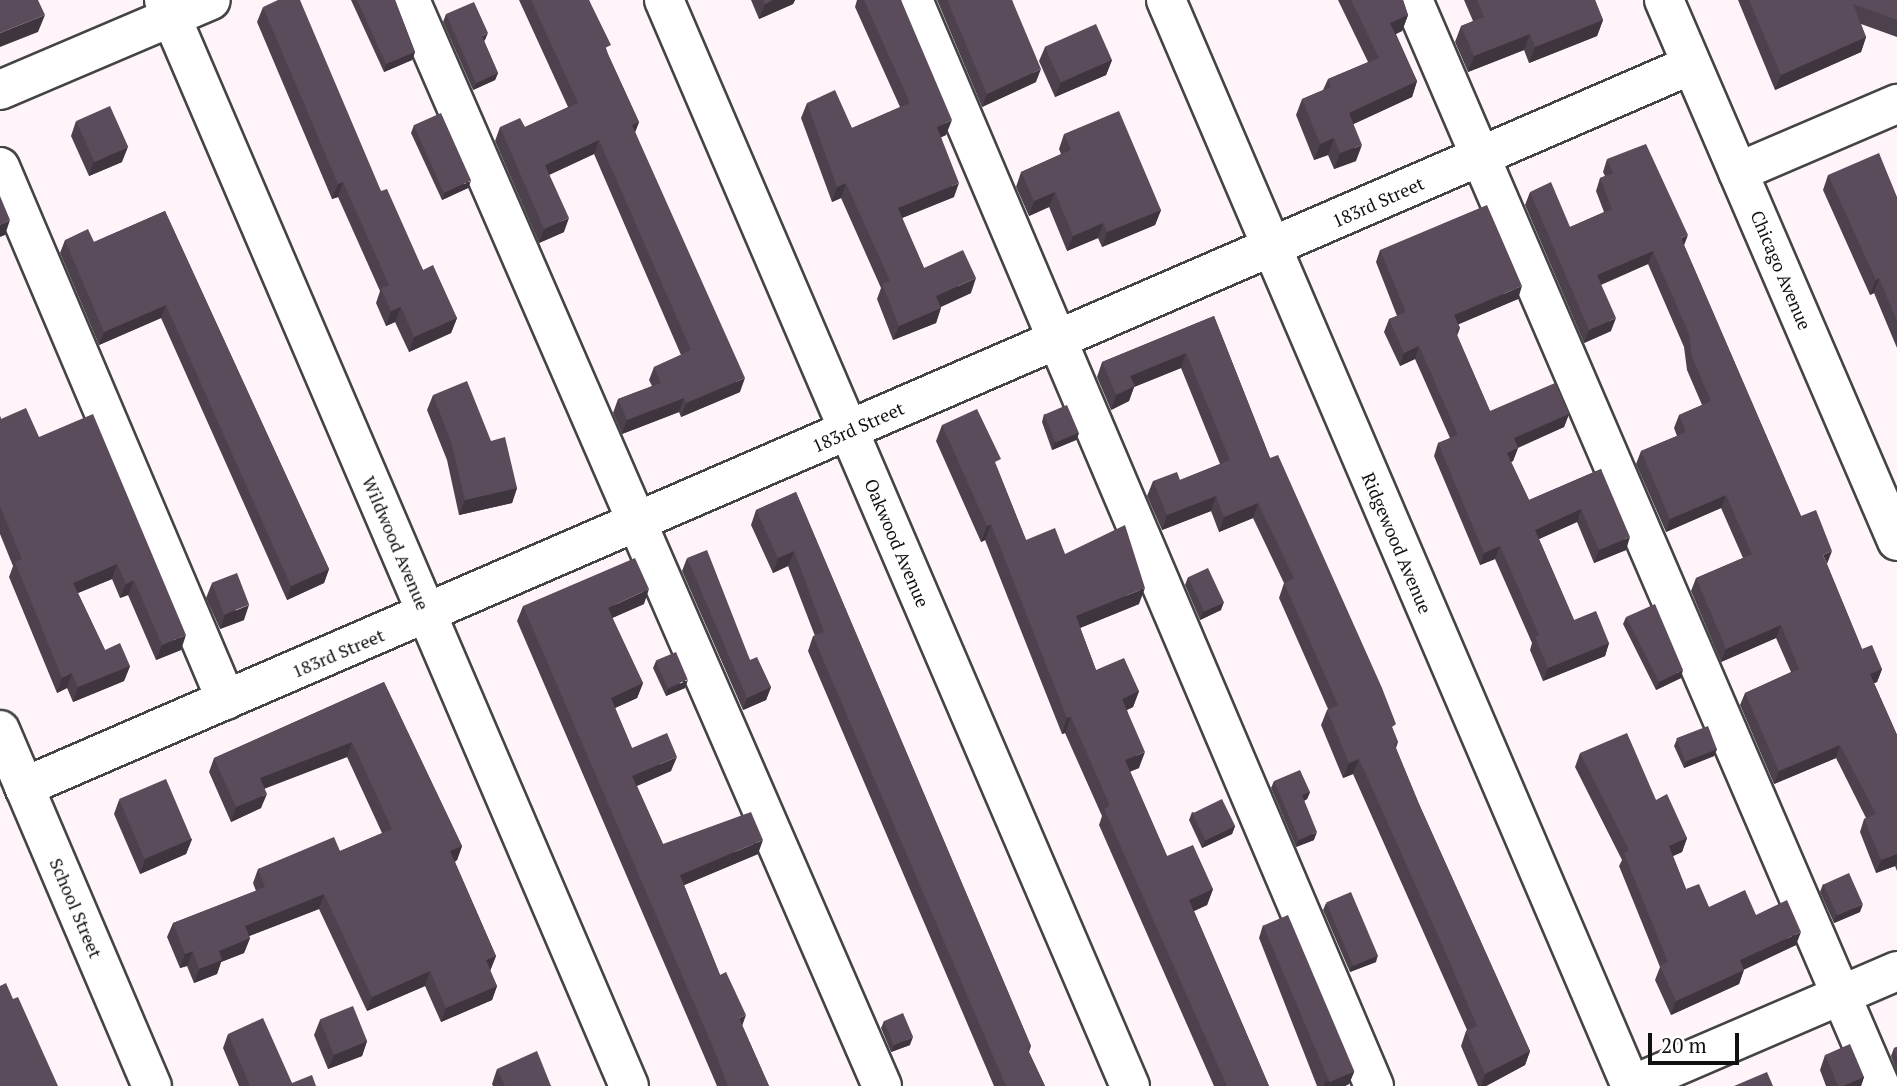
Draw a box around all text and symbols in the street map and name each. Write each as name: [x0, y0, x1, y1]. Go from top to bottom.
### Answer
street label: 183rd Street: [1329, 172, 1427, 232]
street label: Chicago Avenue: [1746, 207, 1816, 333]
street label: 183rd Street: [809, 397, 907, 457]
street label: Ridgewood Avenue: [1357, 469, 1437, 617]
street label: Wildwood Avenue: [358, 473, 434, 613]
street label: Oakwood Avenue: [860, 475, 934, 611]
street label: 183rd Street: [289, 624, 387, 682]
street label: School Street: [45, 855, 107, 961]
scale bar: [1652, 1020, 1743, 1064]
text: 20 m: [1661, 1031, 1707, 1059]

